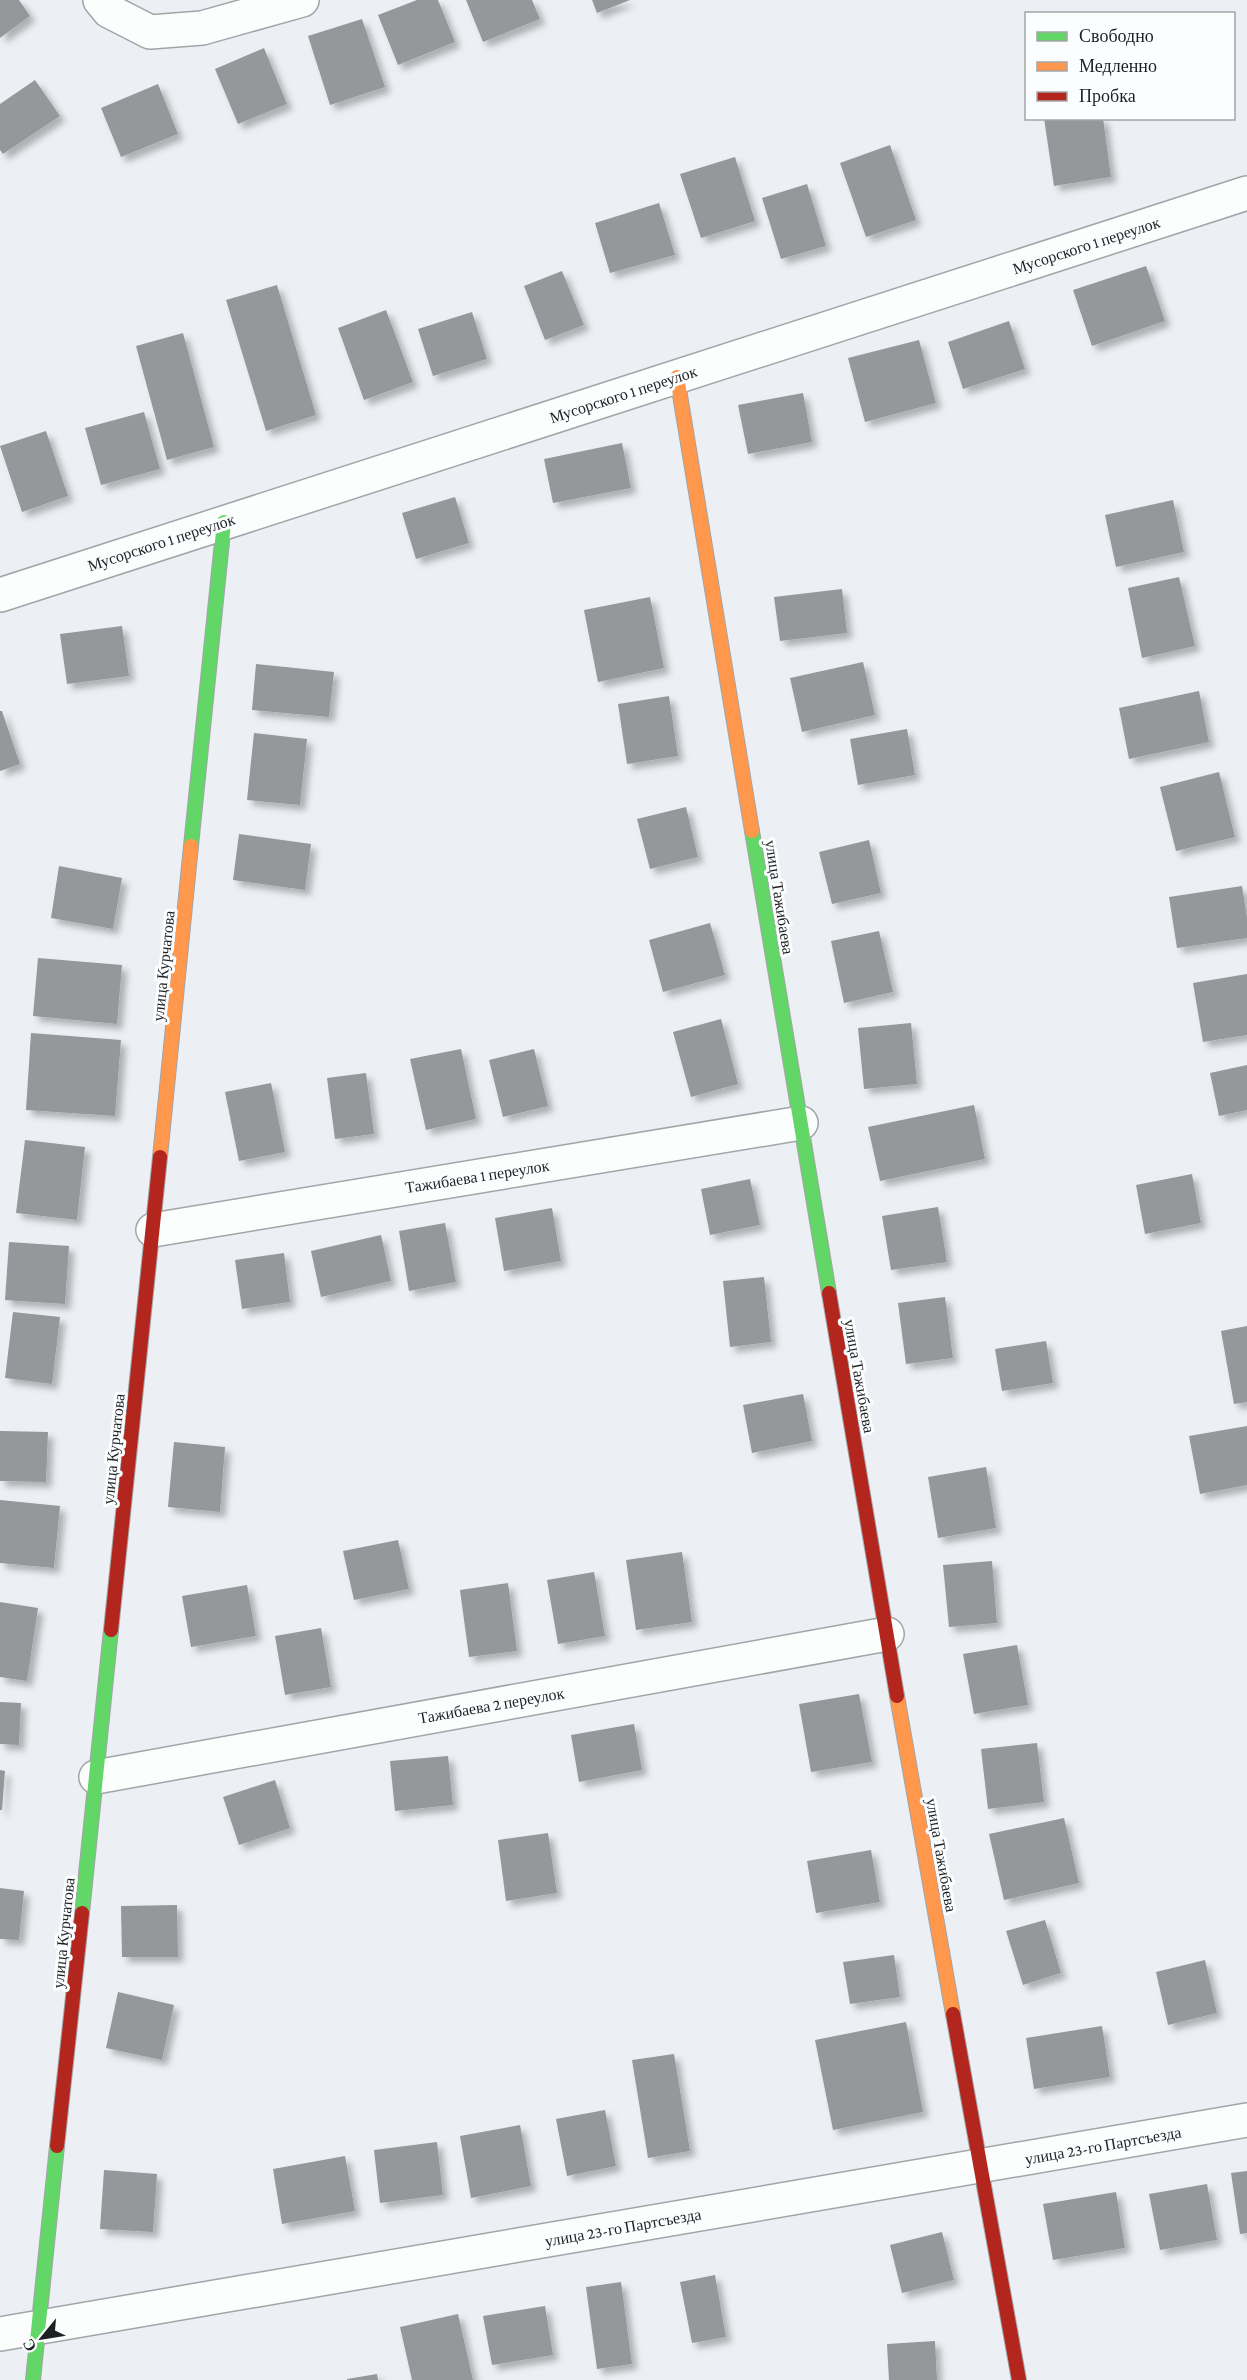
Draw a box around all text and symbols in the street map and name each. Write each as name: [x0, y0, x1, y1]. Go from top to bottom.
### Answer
legend: [1025, 12, 1235, 120]
text: Свободно: [1079, 26, 1154, 46]
text: Медленно: [1079, 56, 1157, 76]
text: Пробка: [1079, 86, 1136, 106]
street label: Мусорского 1 переулок: [1010, 214, 1162, 278]
street label: Мусорского 1 переулок: [547, 363, 699, 427]
street label: Мусорского 1 переулок: [85, 511, 237, 575]
street label: улица Тажибаева: [761, 839, 797, 956]
street label: улица Курчатова: [149, 910, 179, 1023]
street label: Тажибаева 1 переулок: [404, 1157, 551, 1197]
street label: улица Тажибаева: [840, 1318, 878, 1435]
street label: улица Курчатова: [99, 1393, 129, 1506]
street label: Тажибаева 2 переулок: [417, 1684, 566, 1728]
street label: улица Тажибаева: [922, 1797, 960, 1914]
street label: улица Курчатова: [49, 1877, 79, 1990]
street label: улица 23-го Партсъезда: [1024, 2123, 1183, 2169]
street label: улица 23-го Партсъезда: [544, 2205, 703, 2251]
north arrow: [12, 2308, 72, 2368]
text: С: [19, 2336, 40, 2355]

